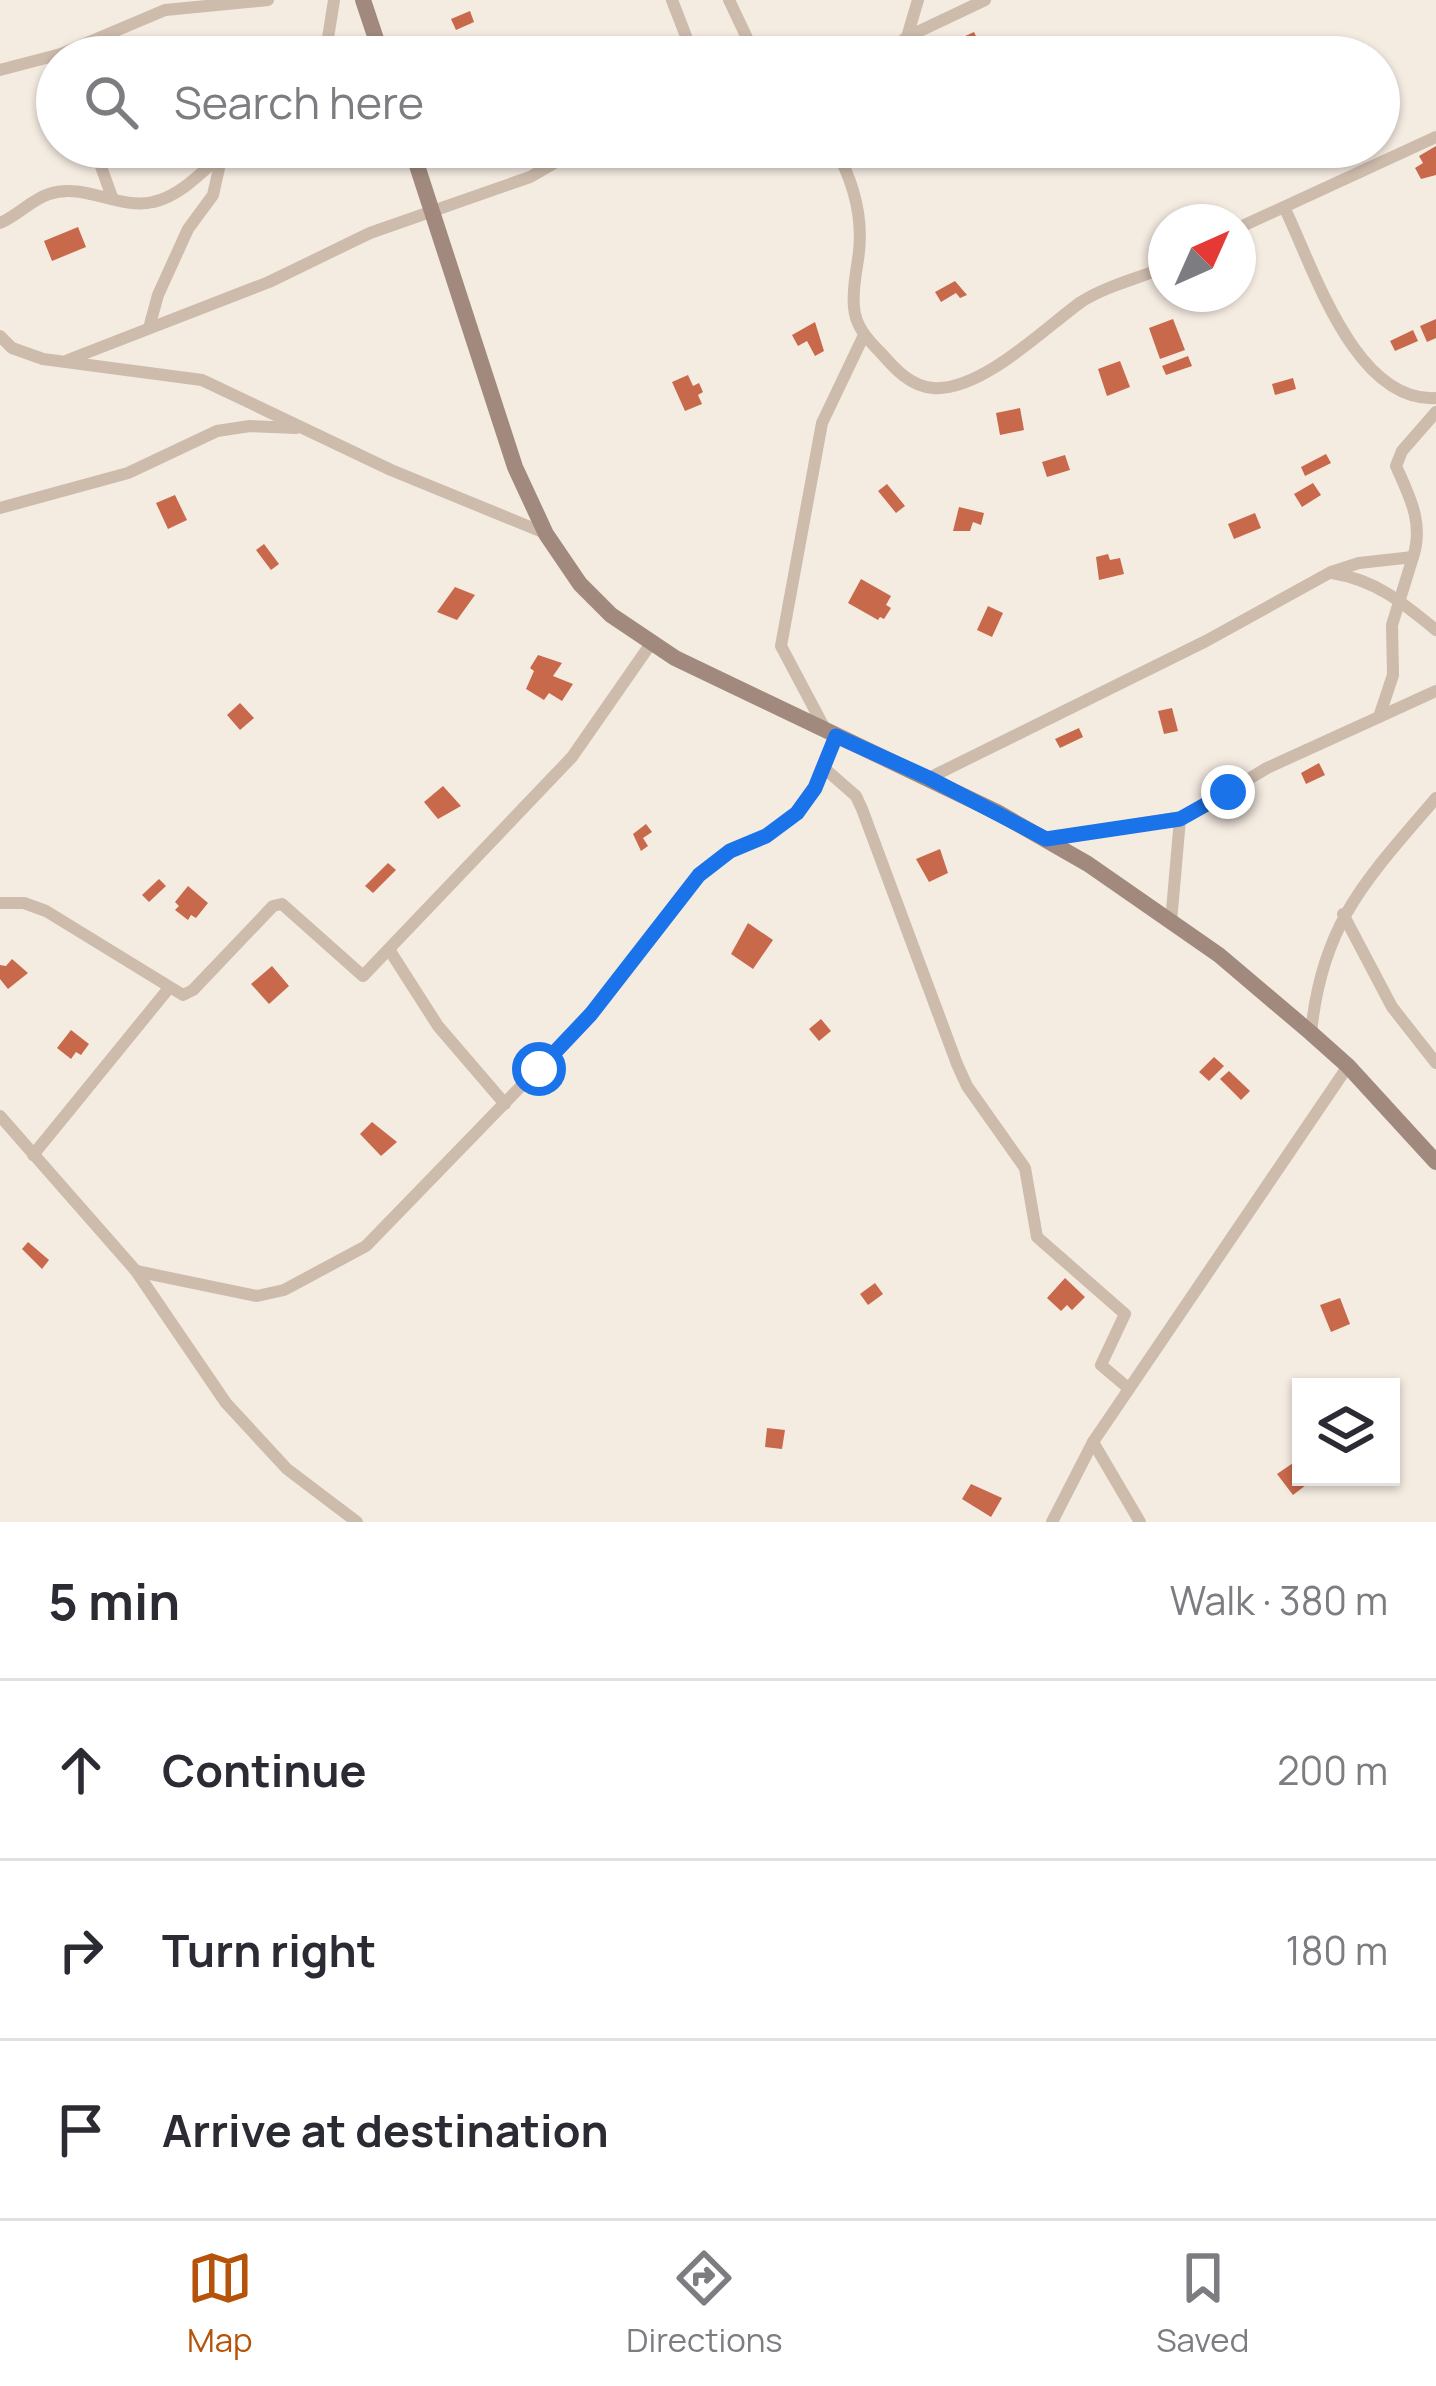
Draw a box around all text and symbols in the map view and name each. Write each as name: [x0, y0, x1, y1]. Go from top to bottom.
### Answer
search box: [36, 36, 1400, 168]
icon: search: [78, 69, 144, 135]
text: Search here: [174, 71, 424, 133]
north arrow: [1148, 204, 1256, 312]
route end: [1201, 765, 1255, 819]
route start: [512, 1042, 566, 1096]
map controls: [1292, 1378, 1400, 1486]
button: layers: [1292, 1378, 1400, 1486]
text: 5 min: [48, 1566, 180, 1635]
text: Walk · 380 m: [1170, 1573, 1388, 1627]
icon: ahead: [48, 1737, 114, 1803]
text: Continue: [162, 1739, 367, 1801]
text: 200 m: [1277, 1743, 1388, 1797]
icon: right: [48, 1917, 114, 1983]
text: Turn right: [162, 1919, 376, 1981]
text: 180 m: [1285, 1923, 1388, 1977]
icon: arrive: [48, 2097, 114, 2163]
text: Arrive at destination: [162, 2099, 609, 2161]
tab: Map: [187, 2245, 253, 2362]
tab: Directions: [626, 2245, 783, 2362]
tab: Saved: [1156, 2245, 1249, 2362]

